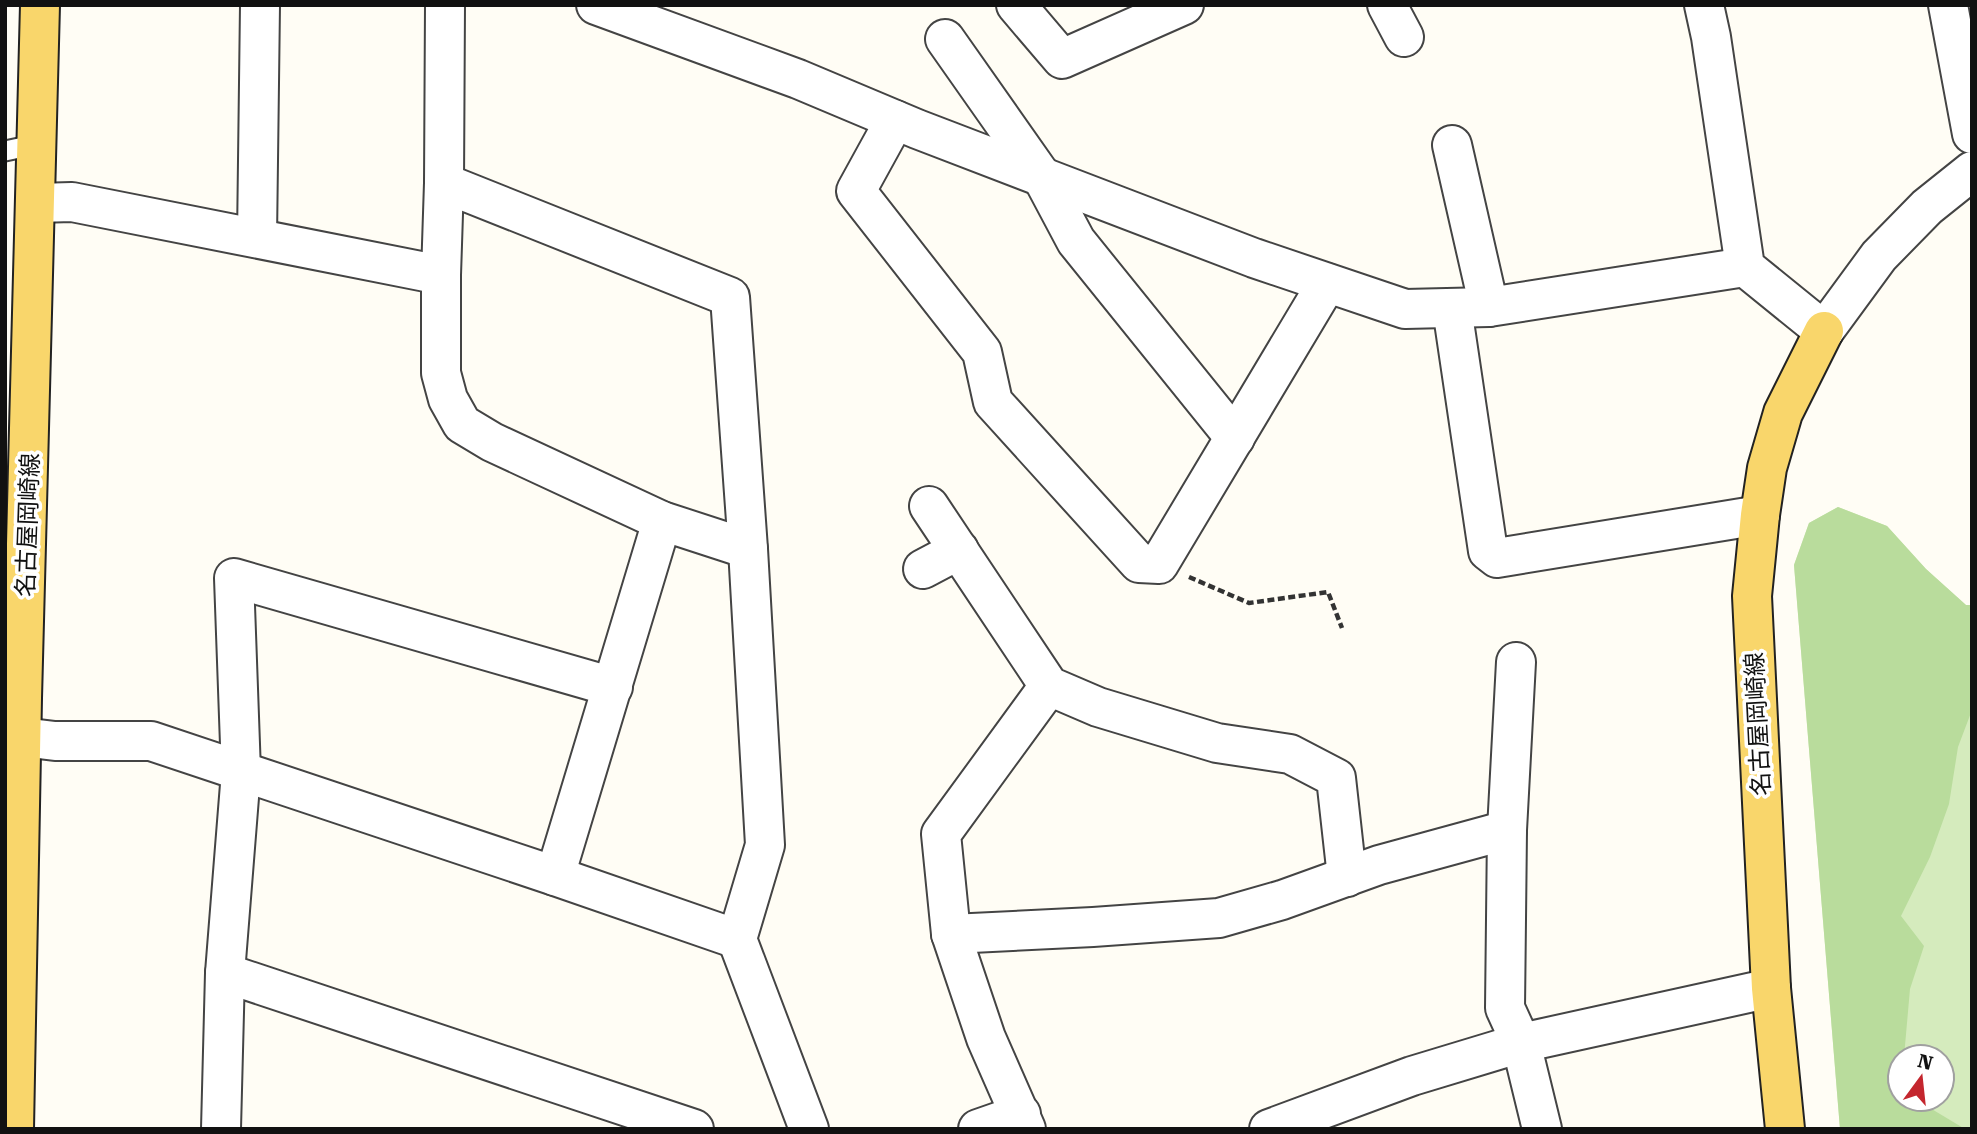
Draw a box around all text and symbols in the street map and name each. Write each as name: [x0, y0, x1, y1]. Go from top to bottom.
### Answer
street label: 名古屋岡崎線: [11, 453, 45, 597]
street label: 名古屋岡崎線: [1740, 651, 1776, 797]
north arrow: [1886, 1043, 1956, 1113]
text: N: [1915, 1049, 1936, 1075]

